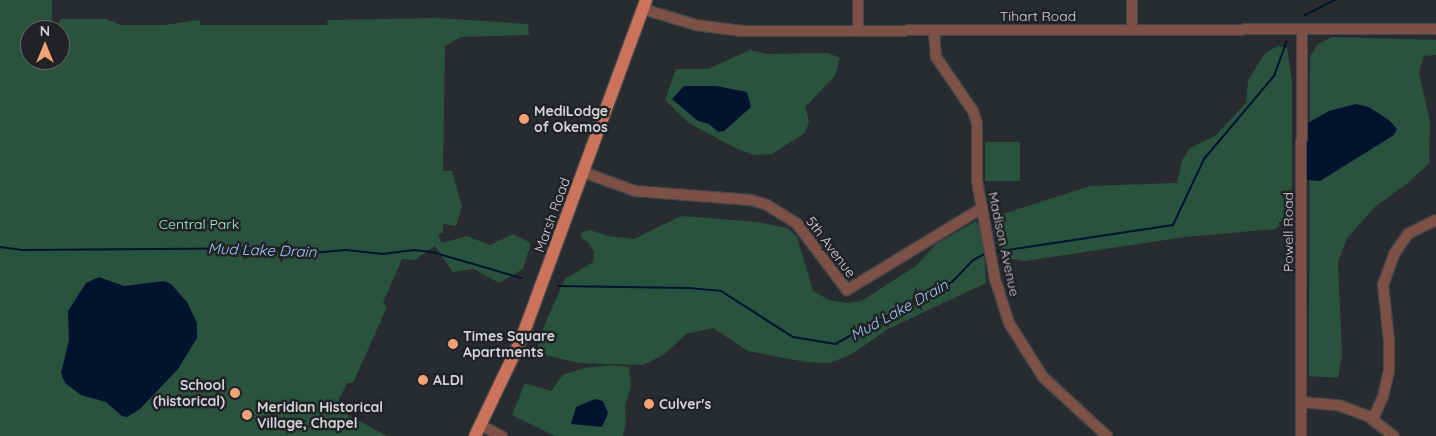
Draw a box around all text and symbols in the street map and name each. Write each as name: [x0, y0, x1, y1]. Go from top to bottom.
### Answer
street label: Tihart Road: [1000, 8, 1076, 24]
north arrow: [20, 20, 70, 70]
text: N: [40, 22, 50, 40]
place label: MediLodge of Okemos: [534, 103, 608, 136]
marker: MediLodge of Okemos: [518, 113, 530, 125]
street label: Marsh Road: [531, 175, 573, 255]
street label: Madison Avenue: [985, 190, 1023, 298]
street label: Powell Road: [1280, 192, 1296, 272]
street label: 5th Avenue: [803, 213, 859, 281]
park label: Central Park: [159, 216, 239, 232]
water label: Mud Lake Drain: [207, 239, 317, 261]
water label: Mud Lake Drain: [847, 276, 951, 344]
place label: Times Square Apartments: [463, 328, 555, 361]
marker: Times Square Apartments: [447, 338, 459, 350]
place label: ALDI: [433, 372, 464, 388]
marker: ALDI: [417, 374, 429, 386]
place label: School (historical): [153, 377, 225, 410]
marker: School (historical): [229, 387, 241, 399]
place label: Culver's: [659, 396, 711, 412]
marker: Culver's: [643, 398, 655, 410]
place label: Meridian Historical Village, Chapel: [257, 399, 383, 432]
marker: Meridian Historical Village, Chapel: [241, 409, 253, 421]

